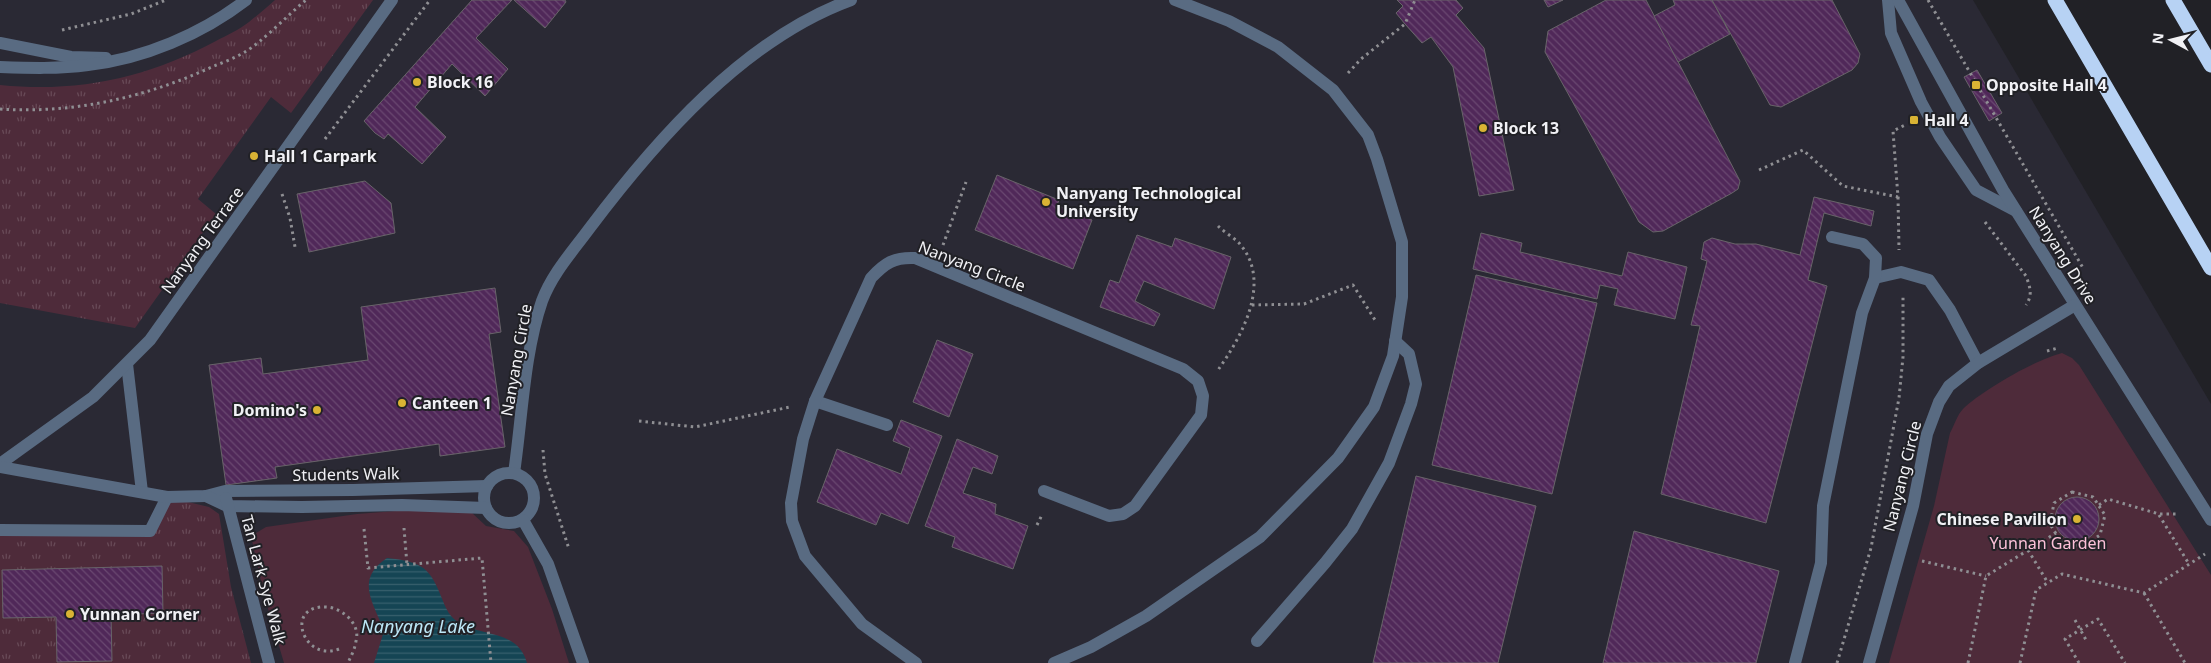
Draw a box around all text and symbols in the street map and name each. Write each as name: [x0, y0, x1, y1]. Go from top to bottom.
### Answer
north arrow: [2146, 15, 2196, 65]
text: N: [2147, 32, 2168, 45]
place label: Block 16: [427, 71, 493, 93]
place label: Opposite Hall 4: [1986, 74, 2107, 96]
marker: Block 16: [411, 76, 423, 88]
marker: Opposite Hall 4: [1970, 79, 1982, 91]
place label: Hall 4: [1924, 109, 1969, 131]
marker: Hall 4: [1908, 114, 1920, 126]
place label: Block 13: [1493, 117, 1559, 139]
marker: Block 13: [1477, 122, 1489, 134]
place label: Hall 1 Carpark: [264, 145, 377, 167]
marker: Hall 1 Carpark: [248, 150, 260, 162]
street label: Nanyang Terrace: [156, 182, 248, 298]
place label: Nanyang Technological University: [1056, 182, 1241, 222]
marker: Nanyang Technological University: [1040, 196, 1052, 208]
street label: Nanyang Drive: [2024, 202, 2102, 308]
street label: Nanyang Circle: [915, 235, 1029, 297]
street label: Nanyang Circle: [495, 302, 537, 418]
place label: Canteen 1: [412, 392, 492, 414]
marker: Canteen 1: [396, 397, 408, 409]
place label: Domino's: [233, 399, 307, 421]
marker: Domino's: [311, 404, 323, 416]
street label: Nanyang Circle: [1878, 418, 1926, 534]
street label: Students Walk: [292, 462, 400, 486]
place label: Chinese Pavilion: [1936, 508, 2067, 530]
street label: Tan Lark Sye Walk: [236, 513, 292, 648]
marker: Chinese Pavilion: [2071, 513, 2083, 525]
park label: Yunnan Garden: [1990, 532, 2106, 554]
place label: Yunnan Corner: [80, 603, 199, 625]
marker: Yunnan Corner: [64, 608, 76, 620]
water label: Nanyang Lake: [361, 614, 475, 638]

